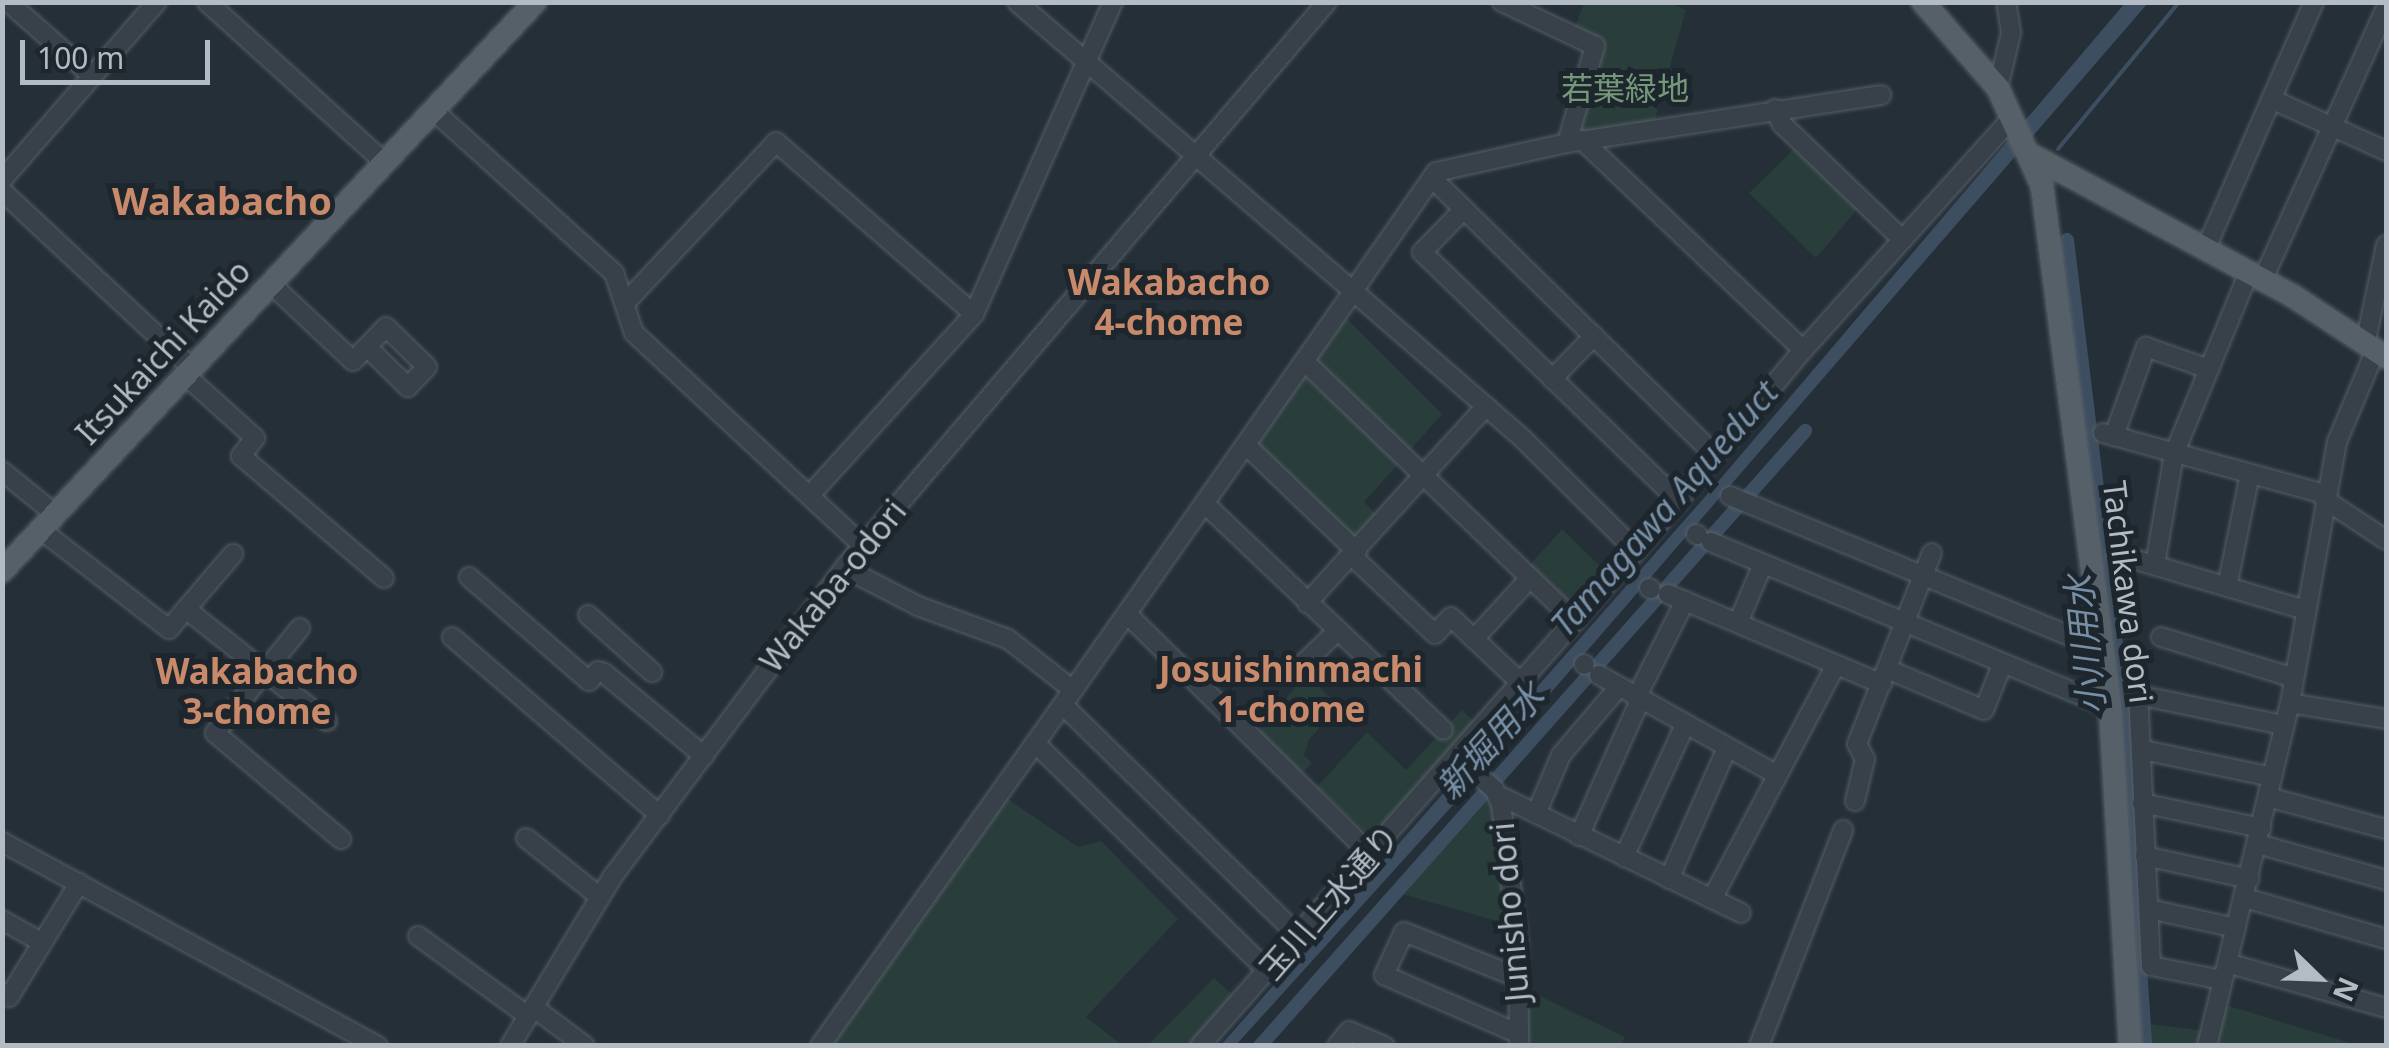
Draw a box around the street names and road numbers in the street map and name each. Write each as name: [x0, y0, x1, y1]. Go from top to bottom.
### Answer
street label: Itsukaichi Kaido: [68, 252, 258, 452]
street label: Tachikawa dori: [2095, 479, 2161, 705]
street label: Wakaba-odori: [752, 492, 914, 680]
street label: 玉川上水通り: [1252, 817, 1406, 987]
street label: Junisho dori: [1483, 821, 1537, 1003]

